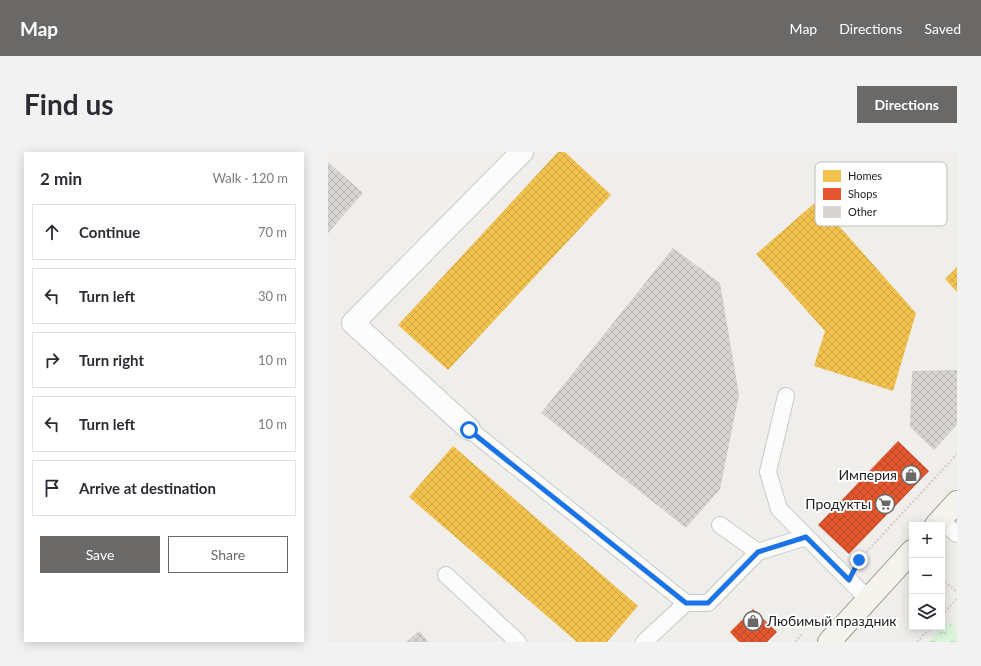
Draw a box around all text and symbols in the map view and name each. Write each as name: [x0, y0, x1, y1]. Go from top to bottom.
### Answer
text: Map: [20, 17, 58, 40]
text: Map: [790, 20, 817, 37]
text: Directions: [839, 20, 902, 37]
text: Saved: [924, 20, 961, 37]
button: Directions: [857, 86, 957, 123]
text: Find us: [24, 87, 114, 121]
legend: [815, 162, 947, 226]
text: 2 min: [40, 168, 82, 189]
text: Homes: [848, 169, 882, 182]
text: Walk · 120 m: [212, 170, 288, 186]
text: Shops: [848, 187, 877, 200]
text: Other: [848, 205, 877, 218]
icon: ahead: [41, 221, 63, 243]
text: Continue: [79, 223, 140, 241]
text: 70 m: [258, 224, 287, 240]
icon: left: [41, 285, 63, 307]
text: Turn left: [79, 287, 135, 305]
text: 30 m: [258, 288, 287, 304]
icon: right: [41, 349, 63, 371]
text: Turn right: [79, 351, 144, 369]
text: 10 m: [258, 352, 287, 368]
icon: left: [41, 413, 63, 435]
text: Turn left: [79, 415, 135, 433]
text: 10 m: [258, 416, 287, 432]
route start: [460, 421, 478, 439]
shop icon: Империя: [900, 464, 922, 486]
place label: Империя: [838, 466, 897, 483]
icon: arrive: [41, 477, 63, 499]
text: Arrive at destination: [79, 479, 216, 497]
supermarket icon: Продукты: [874, 493, 896, 515]
place label: Продукты: [805, 495, 871, 512]
map controls: [909, 522, 945, 630]
button: +: [909, 522, 945, 558]
button: Save: [40, 536, 160, 573]
button: Share: [168, 536, 288, 573]
route end: [850, 551, 868, 569]
button: −: [909, 558, 945, 594]
button: layers: [909, 594, 945, 630]
shop icon: Любимый праздник: [742, 610, 764, 632]
place label: Любимый праздник: [766, 612, 897, 629]

